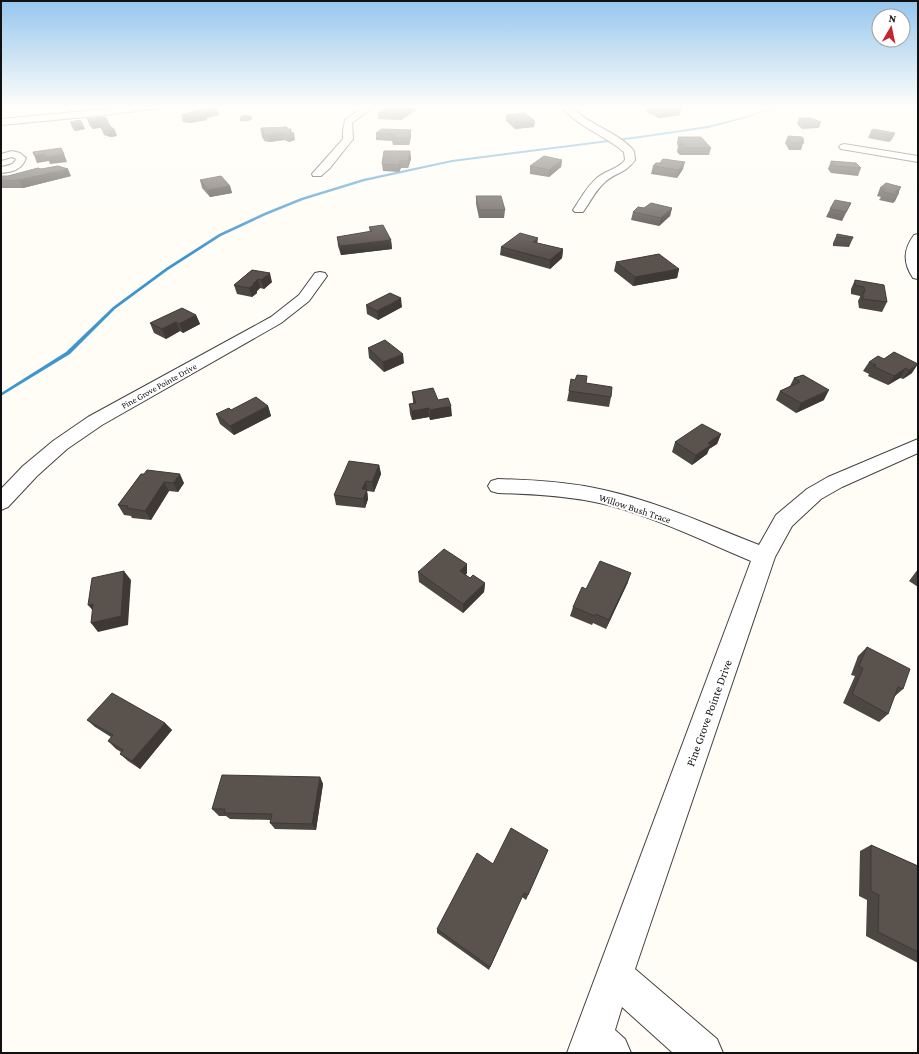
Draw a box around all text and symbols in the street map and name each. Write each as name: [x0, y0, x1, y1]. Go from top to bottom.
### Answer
north arrow: [871, 8, 911, 48]
text: N: [888, 12, 898, 25]
street label: Pine Grove Pointe Drive: [120, 361, 198, 411]
street label: Willow Bush Trace: [598, 492, 673, 525]
street label: Pine Grove Pointe Drive: [683, 658, 735, 768]

